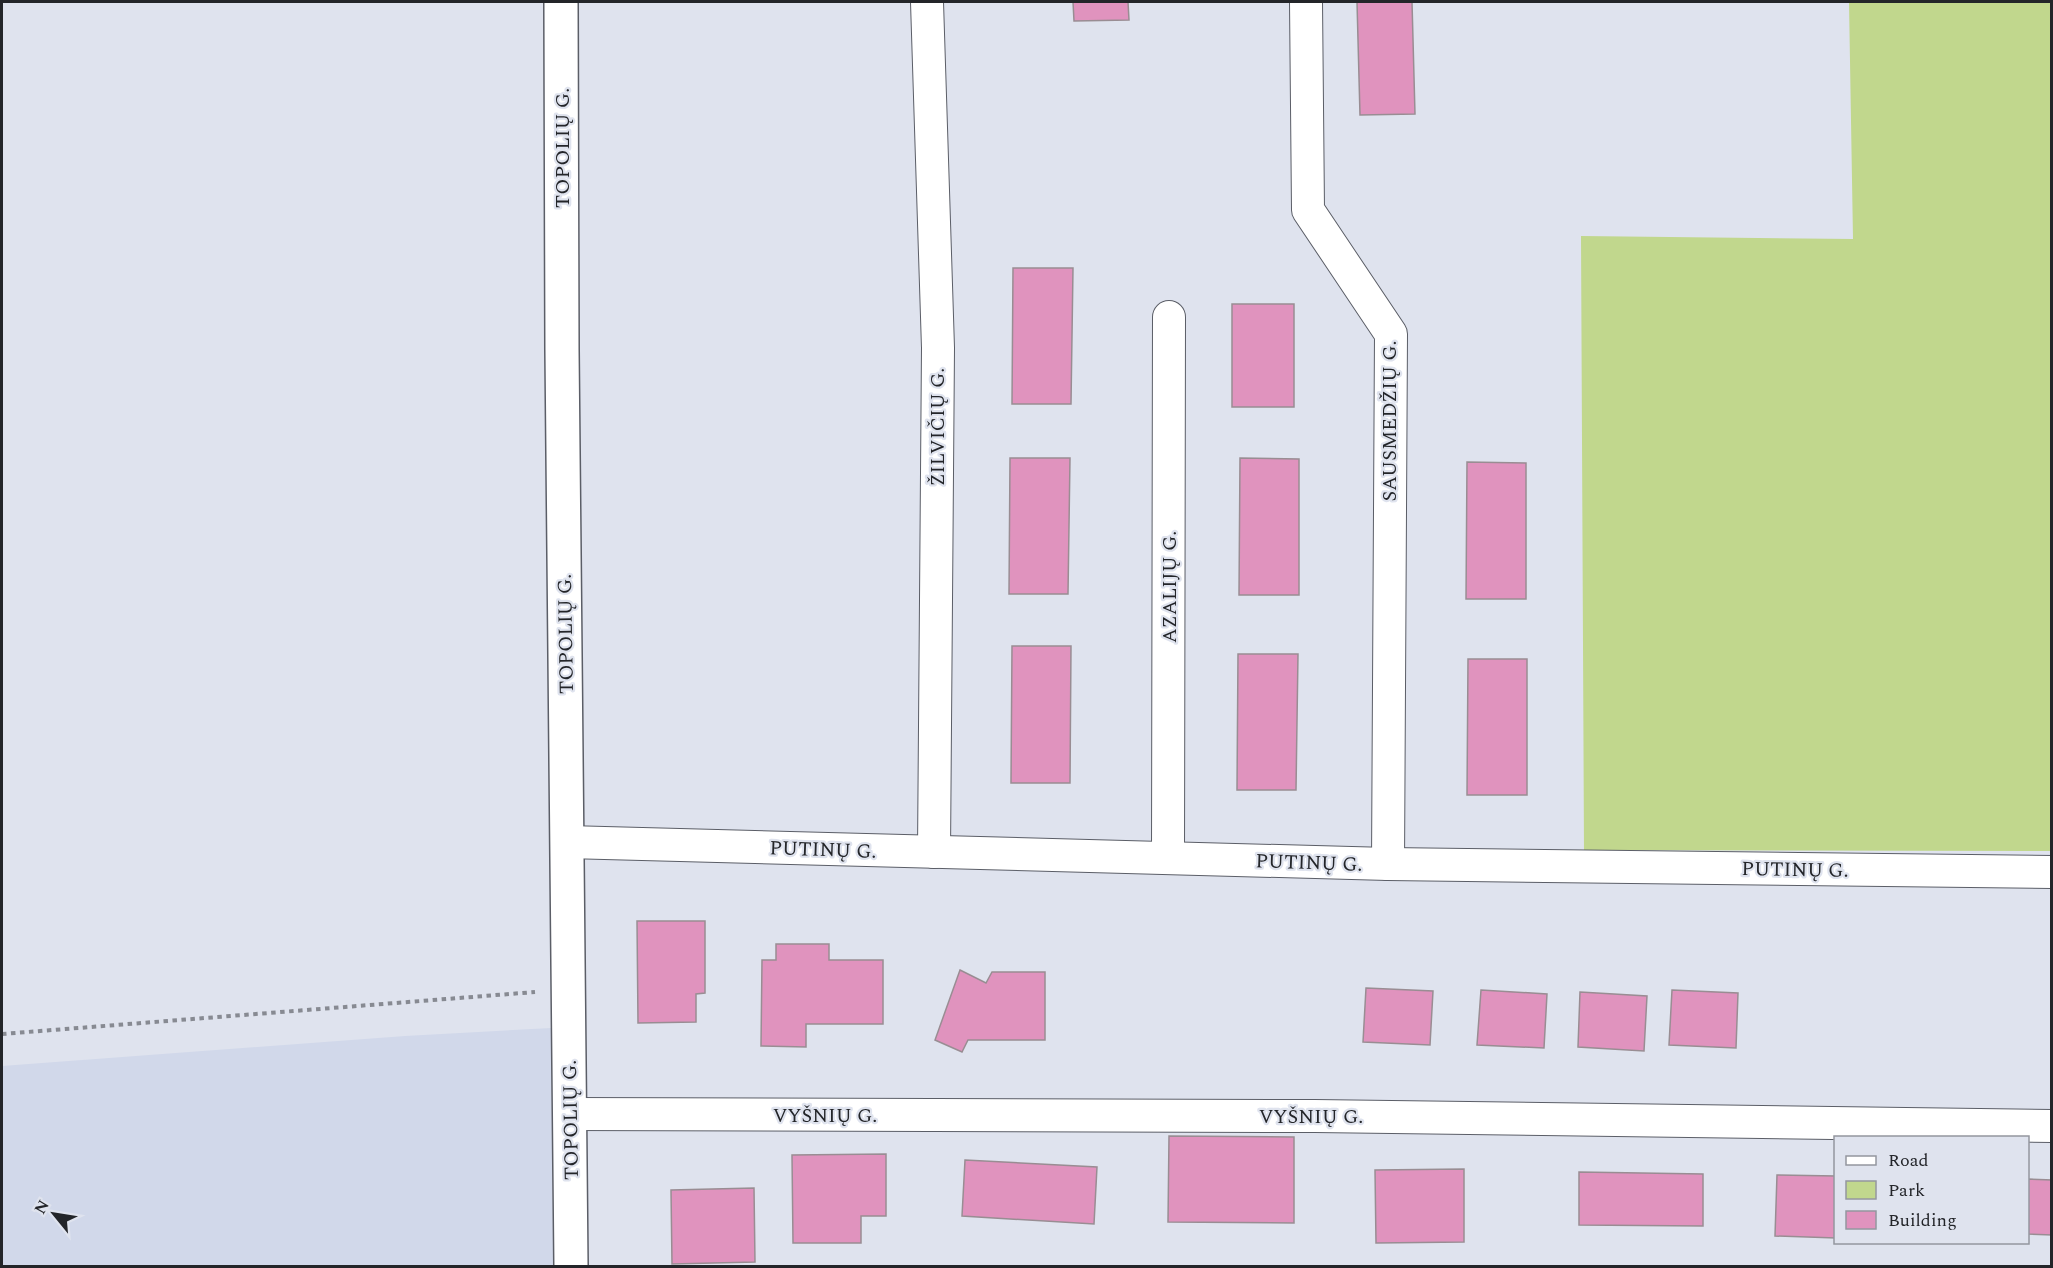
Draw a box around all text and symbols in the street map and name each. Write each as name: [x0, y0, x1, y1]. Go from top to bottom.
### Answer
street label: TOPOLIŲ G.: [548, 88, 578, 208]
street label: SAUSMEDŽIŲ G.: [1375, 341, 1405, 502]
street label: ŽILVIČIŲ G.: [923, 368, 953, 486]
street label: AZALIJŲ G.: [1155, 531, 1185, 643]
street label: TOPOLIŲ G.: [550, 574, 582, 694]
street label: PUTINŲ G.: [769, 833, 877, 867]
street label: PUTINŲ G.: [1255, 846, 1363, 880]
street label: PUTINŲ G.: [1741, 854, 1849, 886]
street label: TOPOLIŲ G.: [555, 1060, 587, 1180]
street label: VYŠNIŲ G.: [773, 1101, 877, 1131]
street label: VYŠNIŲ G.: [1259, 1102, 1363, 1132]
legend: [1834, 1136, 2029, 1244]
text: Road: [1888, 1147, 1929, 1174]
text: Park: [1888, 1177, 1925, 1204]
north arrow: [24, 1184, 84, 1244]
text: N: [28, 1195, 56, 1219]
text: Building: [1888, 1207, 1957, 1234]

